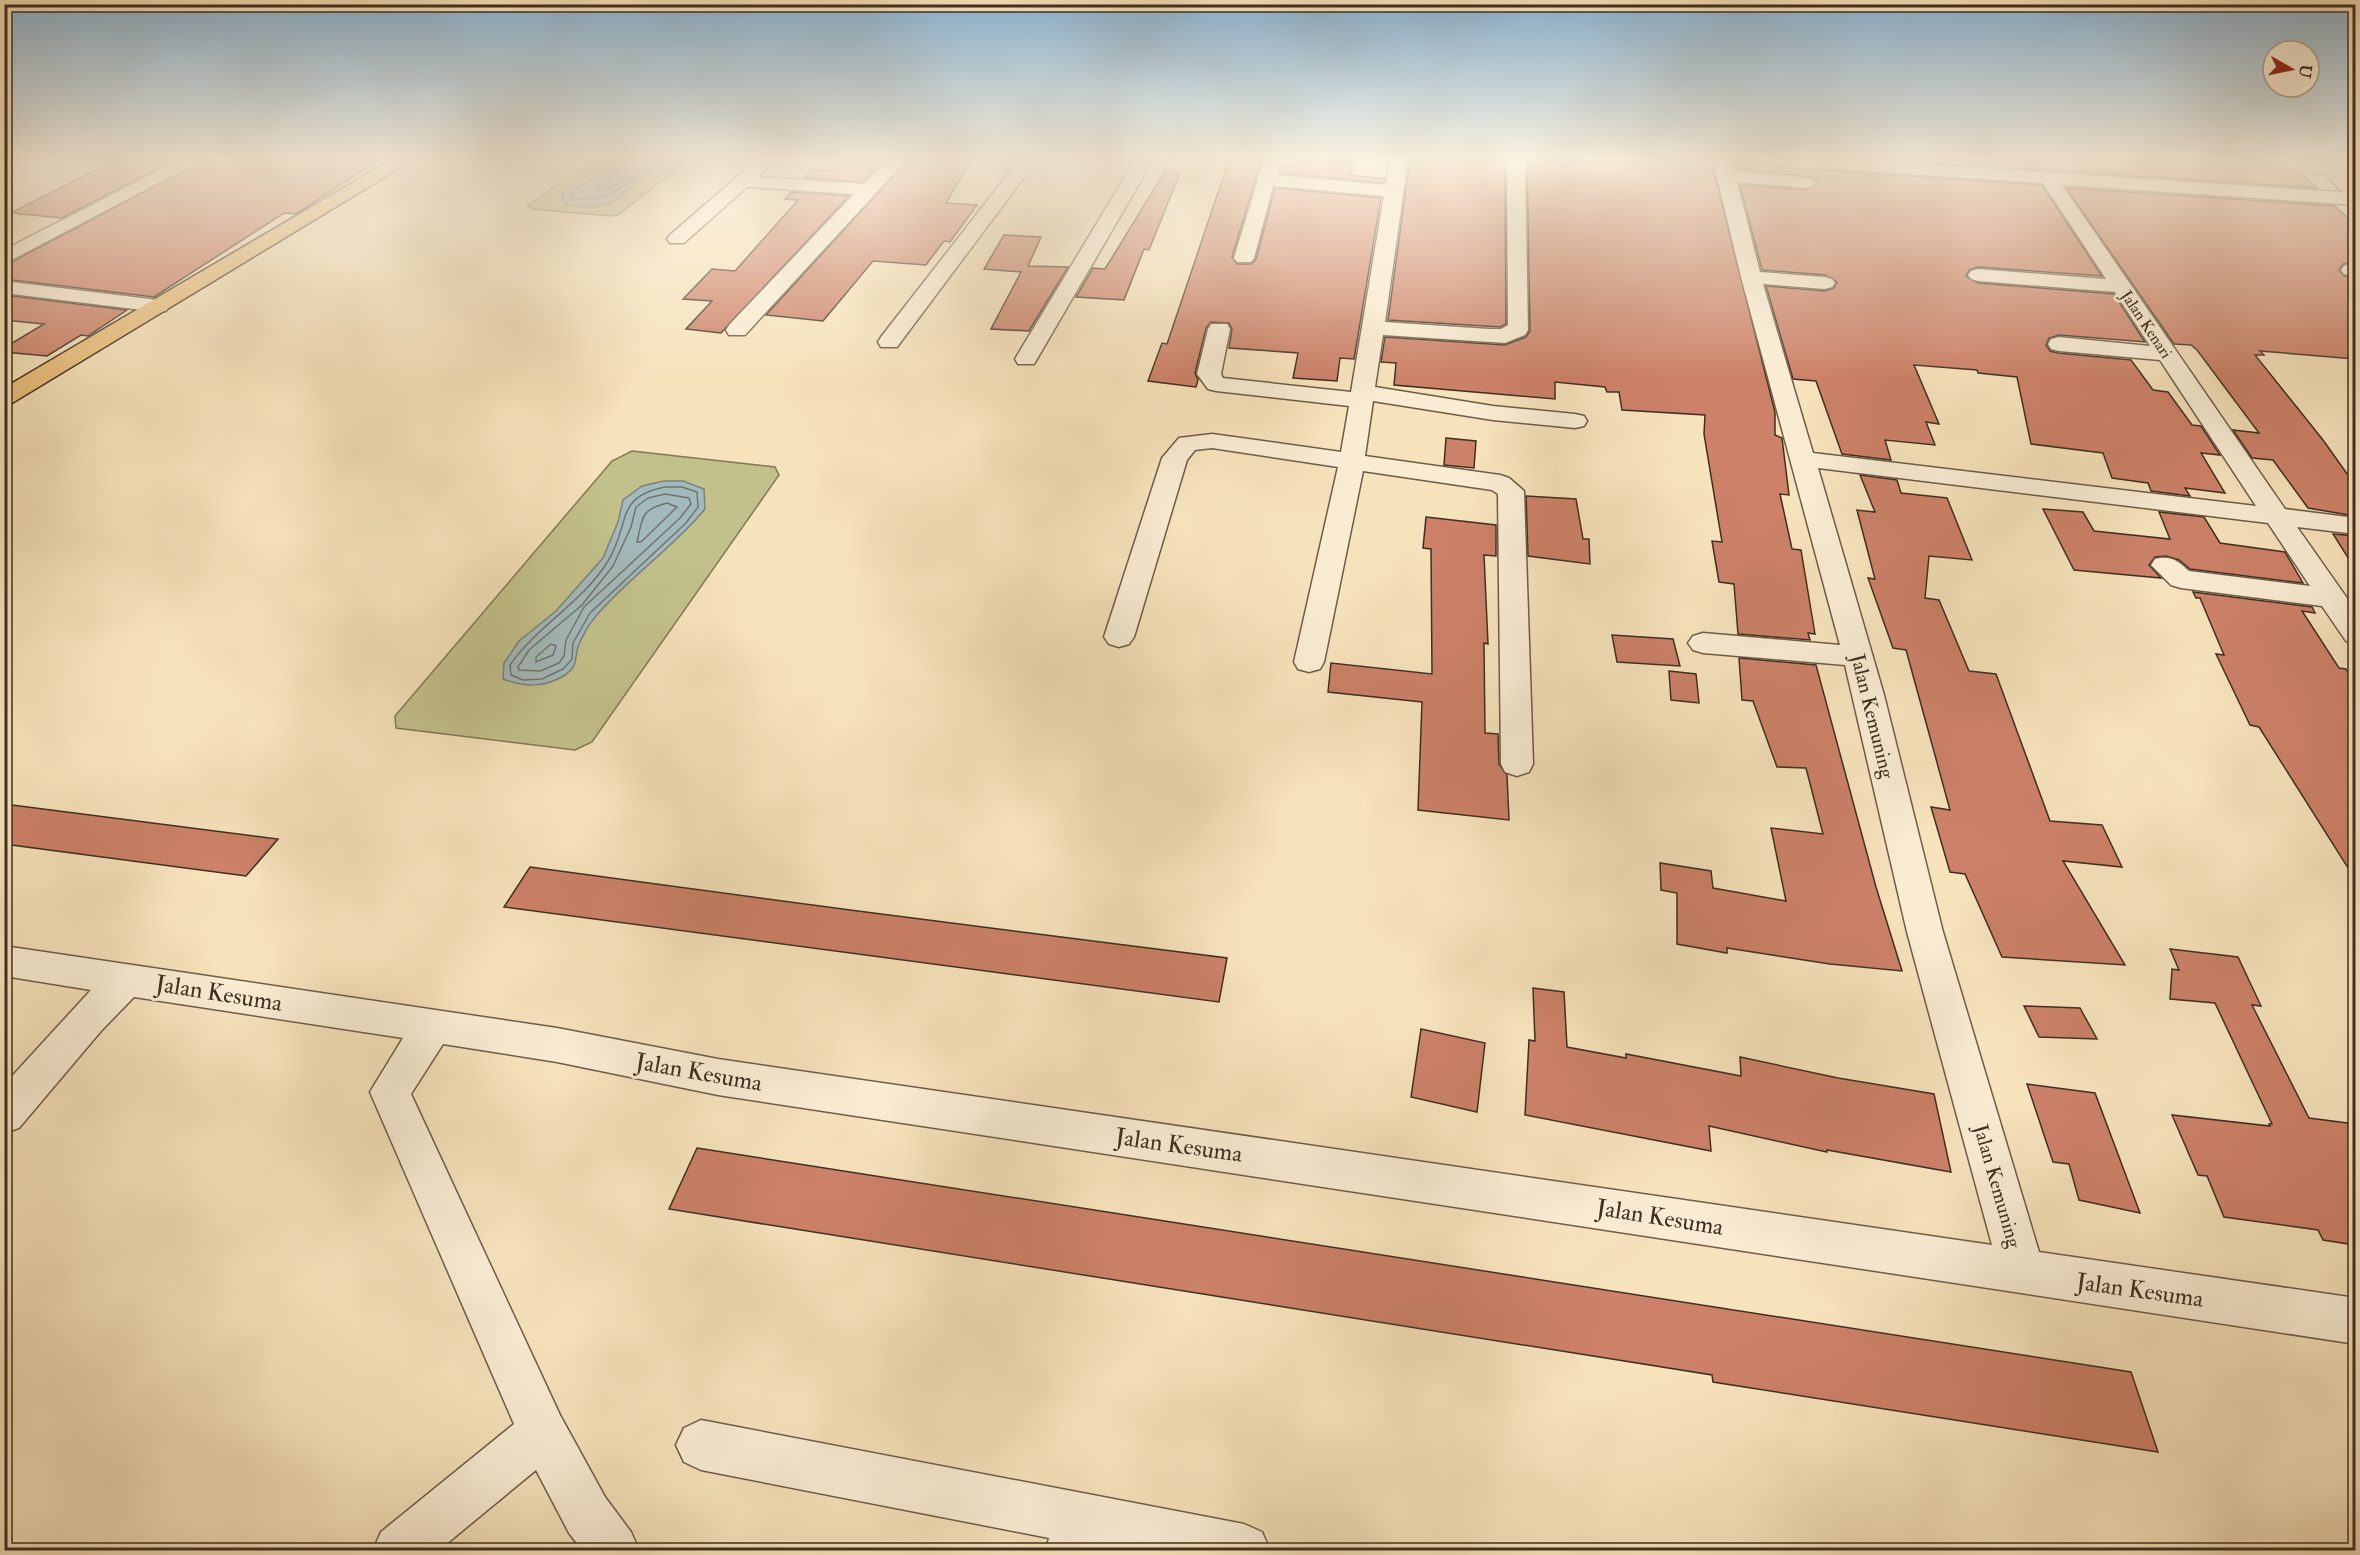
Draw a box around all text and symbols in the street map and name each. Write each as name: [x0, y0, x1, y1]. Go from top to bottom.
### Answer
north arrow: [2261, 39, 2321, 99]
text: U: [2294, 63, 2316, 80]
street label: Jalan Kenari: [2115, 286, 2176, 363]
street label: Jalan Kemuning: [1845, 650, 1900, 782]
street label: Jalan Kesuma: [152, 968, 286, 1019]
street label: Jalan Kesuma: [632, 1046, 766, 1099]
street label: Jalan Kesuma: [1112, 1121, 1246, 1170]
street label: Jalan Kemuning: [1968, 1121, 2027, 1252]
street label: Jalan Kesuma: [1593, 1192, 1727, 1243]
street label: Jalan Kesuma: [2073, 1266, 2207, 1315]

